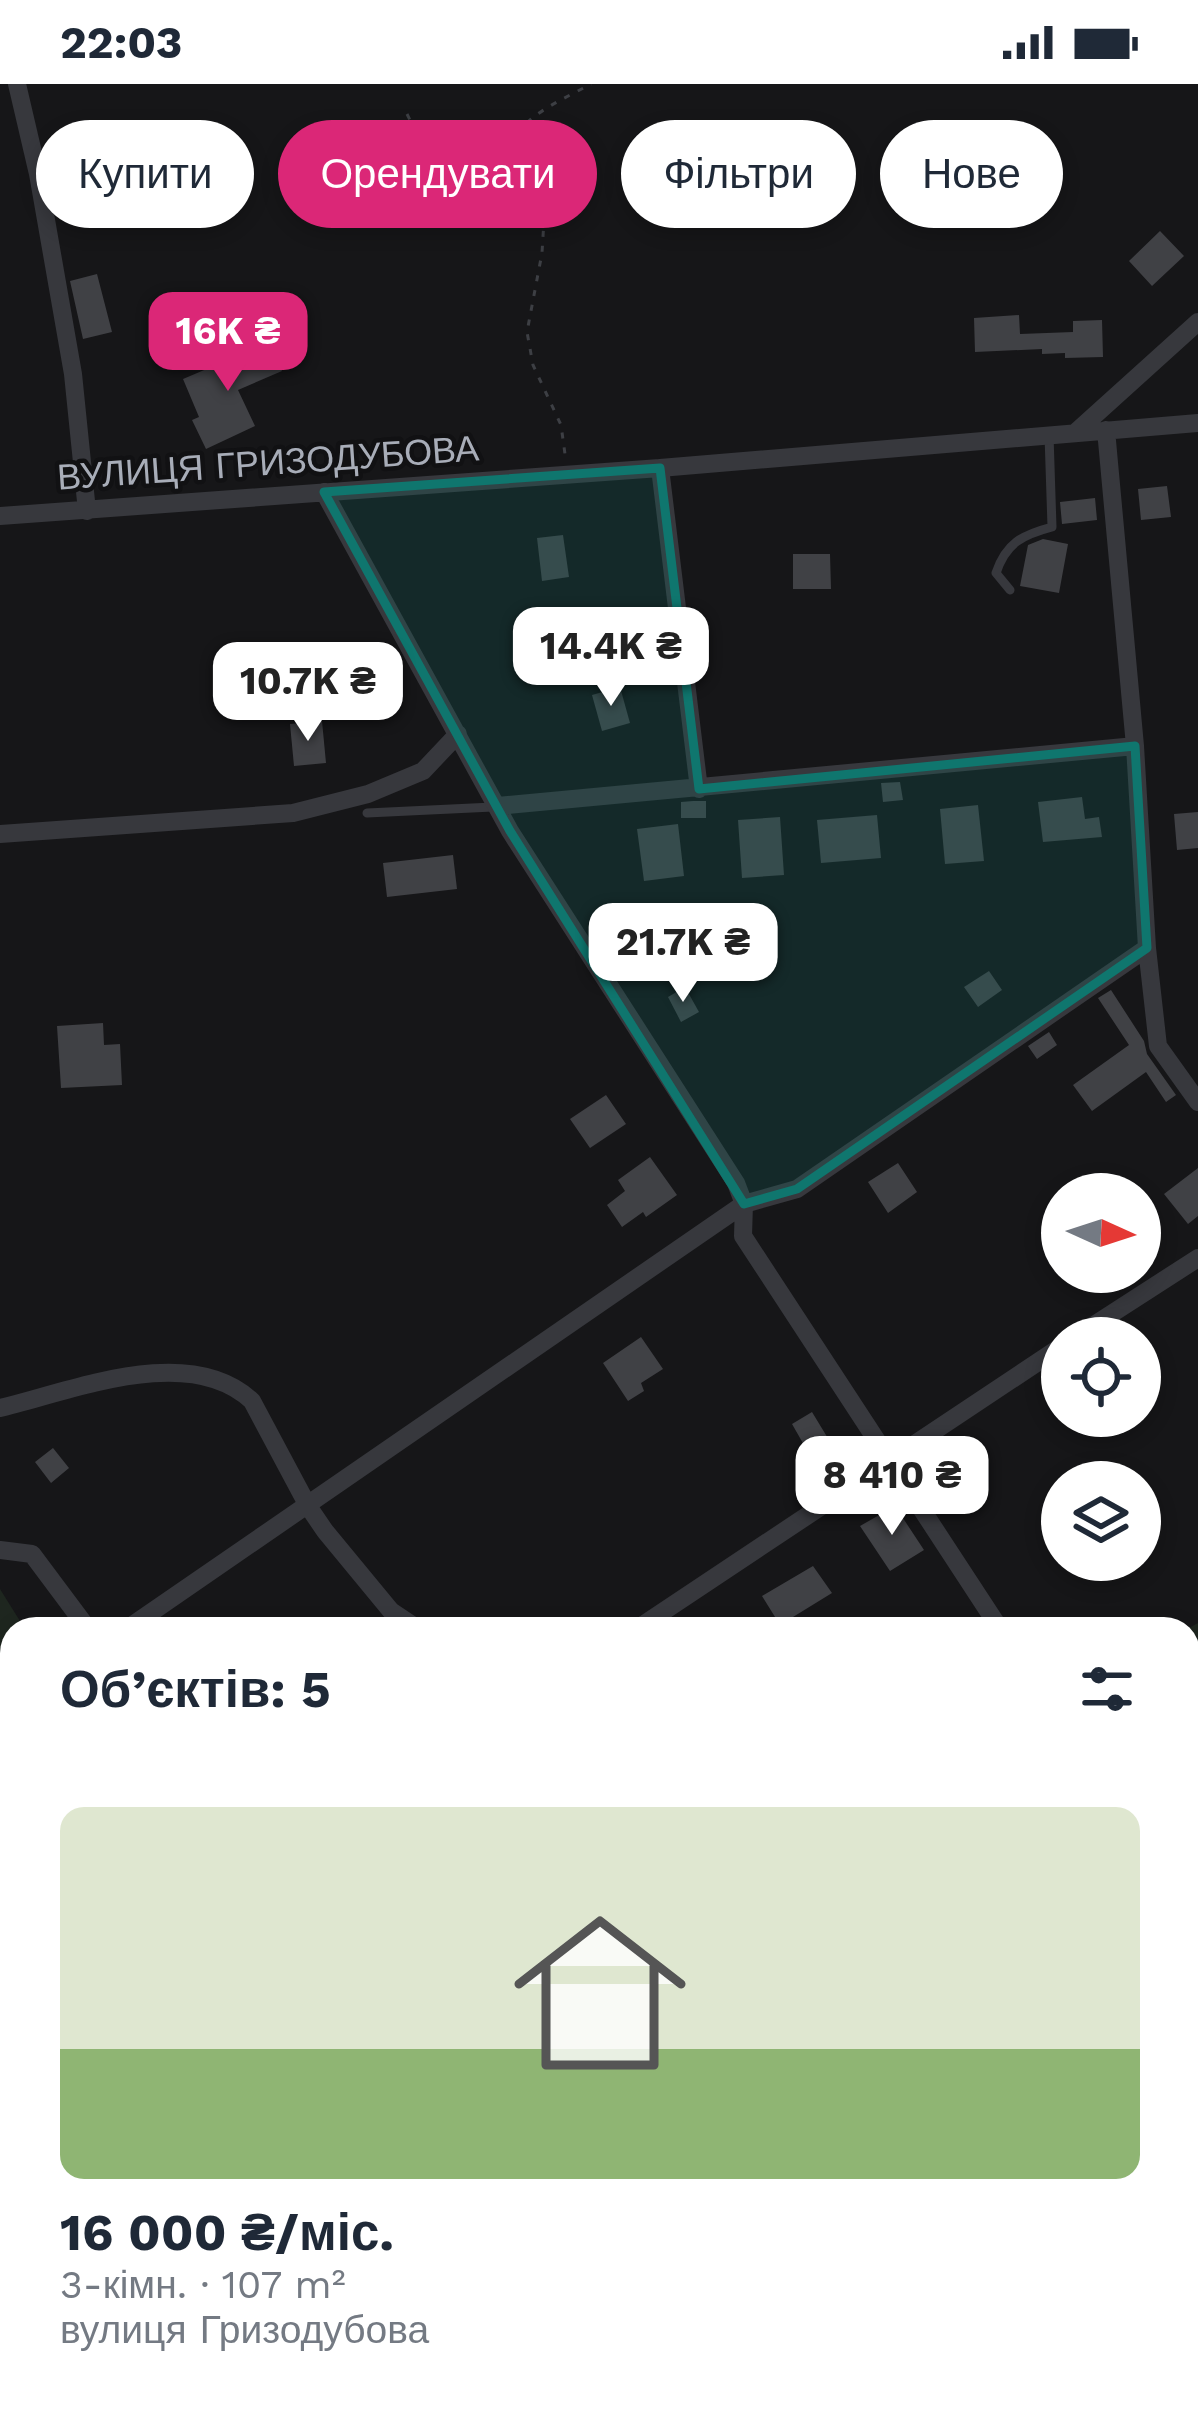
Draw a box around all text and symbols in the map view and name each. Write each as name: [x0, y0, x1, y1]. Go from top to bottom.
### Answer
text: 22:03: [60, 16, 183, 69]
chip: Купити: [36, 120, 254, 228]
chip: Орендувати: [278, 120, 597, 228]
chip: Фільтри: [621, 120, 856, 228]
chip: Нове: [880, 120, 1063, 228]
pin: 16K ₴: [144, 292, 312, 394]
text: 16K ₴: [176, 308, 280, 353]
street label: ВУЛИЦЯ ГРИЗОДУБОВА: [56, 427, 480, 499]
pin: 14.4K ₴: [500, 607, 722, 709]
text: 14.4K ₴: [540, 623, 682, 668]
pin: 10.7K ₴: [197, 642, 419, 744]
text: 10.7K ₴: [240, 658, 376, 703]
pin: 21.7K ₴: [572, 903, 794, 1005]
text: 21.7K ₴: [616, 919, 750, 964]
north arrow: [1041, 1173, 1161, 1293]
map controls: [1041, 1173, 1161, 1581]
button: locate: [1041, 1317, 1161, 1437]
pin: 8 410 ₴: [781, 1436, 1003, 1538]
text: 8 410 ₴: [823, 1452, 961, 1497]
button: layers: [1041, 1461, 1161, 1581]
icon: filters: [1074, 1656, 1140, 1722]
text: Об’єктів: 5: [60, 1660, 331, 1719]
icon: home: [492, 1885, 708, 2101]
text: 16 000 ₴/міс.: [60, 2203, 394, 2262]
text: 3-кімн. · 107 m²: [60, 2262, 346, 2307]
text: вулиця Гризодубова: [60, 2307, 429, 2352]

